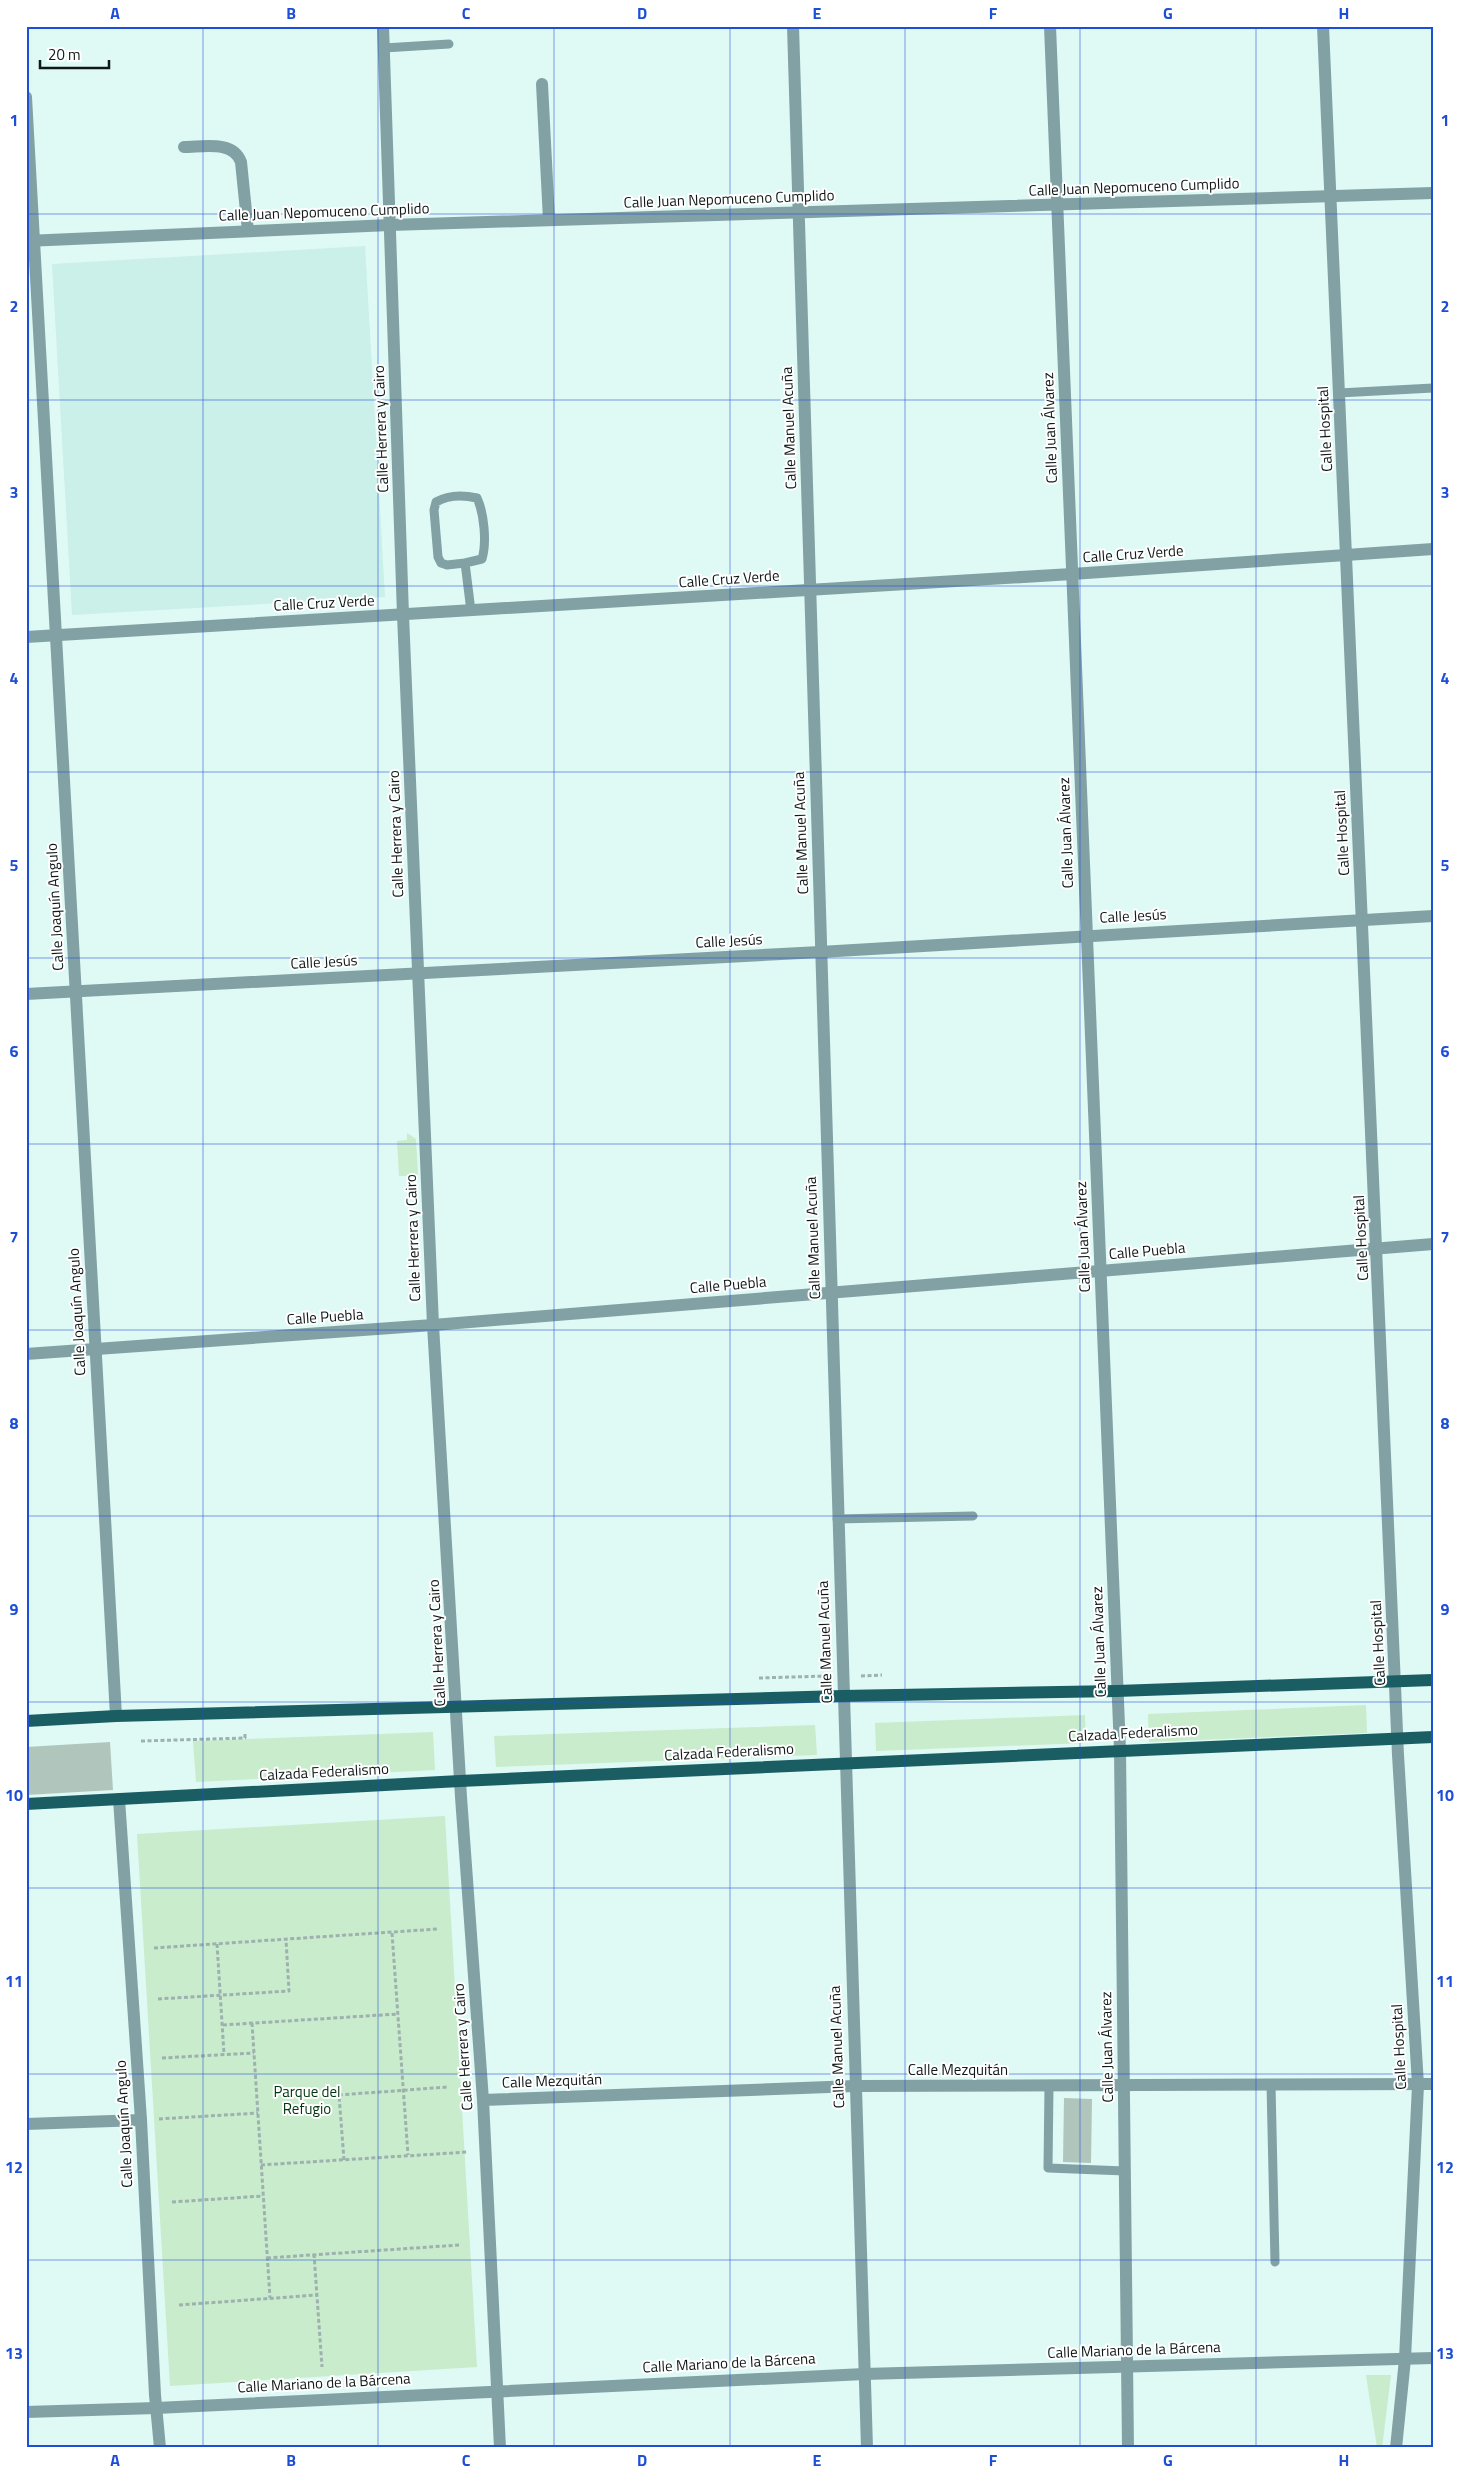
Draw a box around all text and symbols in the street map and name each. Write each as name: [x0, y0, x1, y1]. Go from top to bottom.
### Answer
text: A: [110, 1, 120, 25]
text: B: [286, 1, 296, 25]
text: C: [462, 1, 471, 25]
text: D: [637, 1, 647, 25]
text: E: [813, 1, 822, 25]
text: F: [989, 1, 998, 25]
text: G: [1163, 1, 1173, 25]
text: H: [1339, 1, 1349, 25]
scale bar: [40, 38, 109, 70]
text: 20 m: [48, 43, 81, 66]
text: 1: [10, 108, 18, 132]
text: 1: [1441, 108, 1449, 132]
street label: Calle Juan Nepomuceno Cumplido: [1028, 171, 1240, 202]
street label: Calle Juan Nepomuceno Cumplido: [623, 183, 835, 214]
street label: Calle Juan Nepomuceno Cumplido: [218, 196, 430, 227]
text: 2: [10, 294, 18, 318]
text: 2: [1441, 294, 1449, 318]
street label: Calle Herrera y Cairo: [367, 365, 394, 493]
street label: Calle Manuel Acuña: [775, 366, 802, 490]
street label: Calle Juan Álvarez: [1036, 372, 1063, 484]
street label: Calle Hospital: [1311, 386, 1338, 473]
text: 3: [10, 480, 18, 504]
text: 3: [1441, 480, 1449, 504]
street label: Calle Cruz Verde: [1082, 538, 1184, 569]
street label: Calle Cruz Verde: [678, 563, 780, 594]
street label: Calle Cruz Verde: [273, 588, 375, 617]
text: 4: [10, 666, 19, 690]
text: 4: [1441, 666, 1450, 690]
street label: Calle Herrera y Cairo: [382, 770, 409, 898]
street label: Calle Manuel Acuña: [787, 771, 814, 895]
street label: Calle Juan Álvarez: [1052, 777, 1079, 889]
street label: Calle Hospital: [1328, 790, 1355, 877]
street label: Calle Joaquín Angulo: [40, 843, 69, 971]
text: 5: [10, 853, 19, 877]
text: 5: [1441, 853, 1450, 877]
street label: Calle Jesús: [1099, 902, 1167, 929]
street label: Calle Jesús: [695, 927, 763, 954]
street label: Calle Jesús: [290, 948, 358, 975]
text: 6: [10, 1039, 19, 1063]
text: 6: [1441, 1039, 1450, 1063]
street label: Calle Herrera y Cairo: [399, 1174, 426, 1302]
street label: Calle Manuel Acuña: [799, 1176, 826, 1300]
street label: Calle Juan Álvarez: [1069, 1181, 1096, 1293]
street label: Calle Hospital: [1347, 1195, 1374, 1282]
text: 7: [10, 1225, 18, 1249]
text: 7: [1441, 1225, 1449, 1249]
street label: Calle Puebla: [1108, 1236, 1187, 1265]
street label: Calle Joaquín Angulo: [62, 1248, 91, 1376]
street label: Calle Puebla: [689, 1270, 768, 1299]
street label: Calle Puebla: [286, 1302, 365, 1331]
text: 8: [10, 1411, 19, 1435]
text: 8: [1441, 1411, 1450, 1435]
street label: Calle Herrera y Cairo: [422, 1579, 451, 1707]
street label: Calle Manuel Acuña: [811, 1580, 838, 1704]
street label: Calle Juan Álvarez: [1085, 1586, 1112, 1698]
text: 9: [10, 1597, 19, 1621]
text: 9: [1441, 1597, 1450, 1621]
street label: Calle Hospital: [1364, 1600, 1391, 1687]
street label: Calzada Federalismo: [1068, 1718, 1198, 1747]
street label: Calzada Federalismo: [664, 1737, 794, 1766]
street label: Calzada Federalismo: [259, 1757, 389, 1786]
text: 10: [5, 1783, 23, 1807]
text: 10: [1436, 1783, 1454, 1807]
text: 11: [5, 1969, 23, 1993]
text: 11: [1436, 1969, 1454, 1993]
street label: Calle Herrera y Cairo: [447, 1983, 478, 2111]
street label: Calle Manuel Acuña: [823, 1985, 850, 2109]
street label: Calle Juan Álvarez: [1094, 1991, 1119, 2103]
street label: Calle Hospital: [1385, 2004, 1412, 2091]
street label: Calle Mezquitán: [908, 2058, 1008, 2081]
street label: Calle Joaquín Angulo: [109, 2060, 138, 2188]
street label: Calle Mezquitán: [501, 2067, 603, 2094]
park label: Parque del Refugio: [273, 2080, 341, 2120]
text: 12: [5, 2155, 23, 2179]
text: 12: [1436, 2155, 1454, 2179]
street label: Calle Mariano de la Bárcena: [1047, 2335, 1221, 2364]
text: 13: [5, 2341, 23, 2365]
text: 13: [1436, 2341, 1454, 2365]
street label: Calle Mariano de la Bárcena: [642, 2346, 817, 2379]
street label: Calle Mariano de la Bárcena: [237, 2366, 412, 2399]
text: A: [110, 2448, 120, 2472]
text: B: [286, 2448, 296, 2472]
text: C: [462, 2448, 471, 2472]
text: D: [637, 2448, 647, 2472]
text: E: [813, 2448, 822, 2472]
text: F: [989, 2448, 998, 2472]
text: G: [1163, 2448, 1173, 2472]
text: H: [1339, 2448, 1349, 2472]

